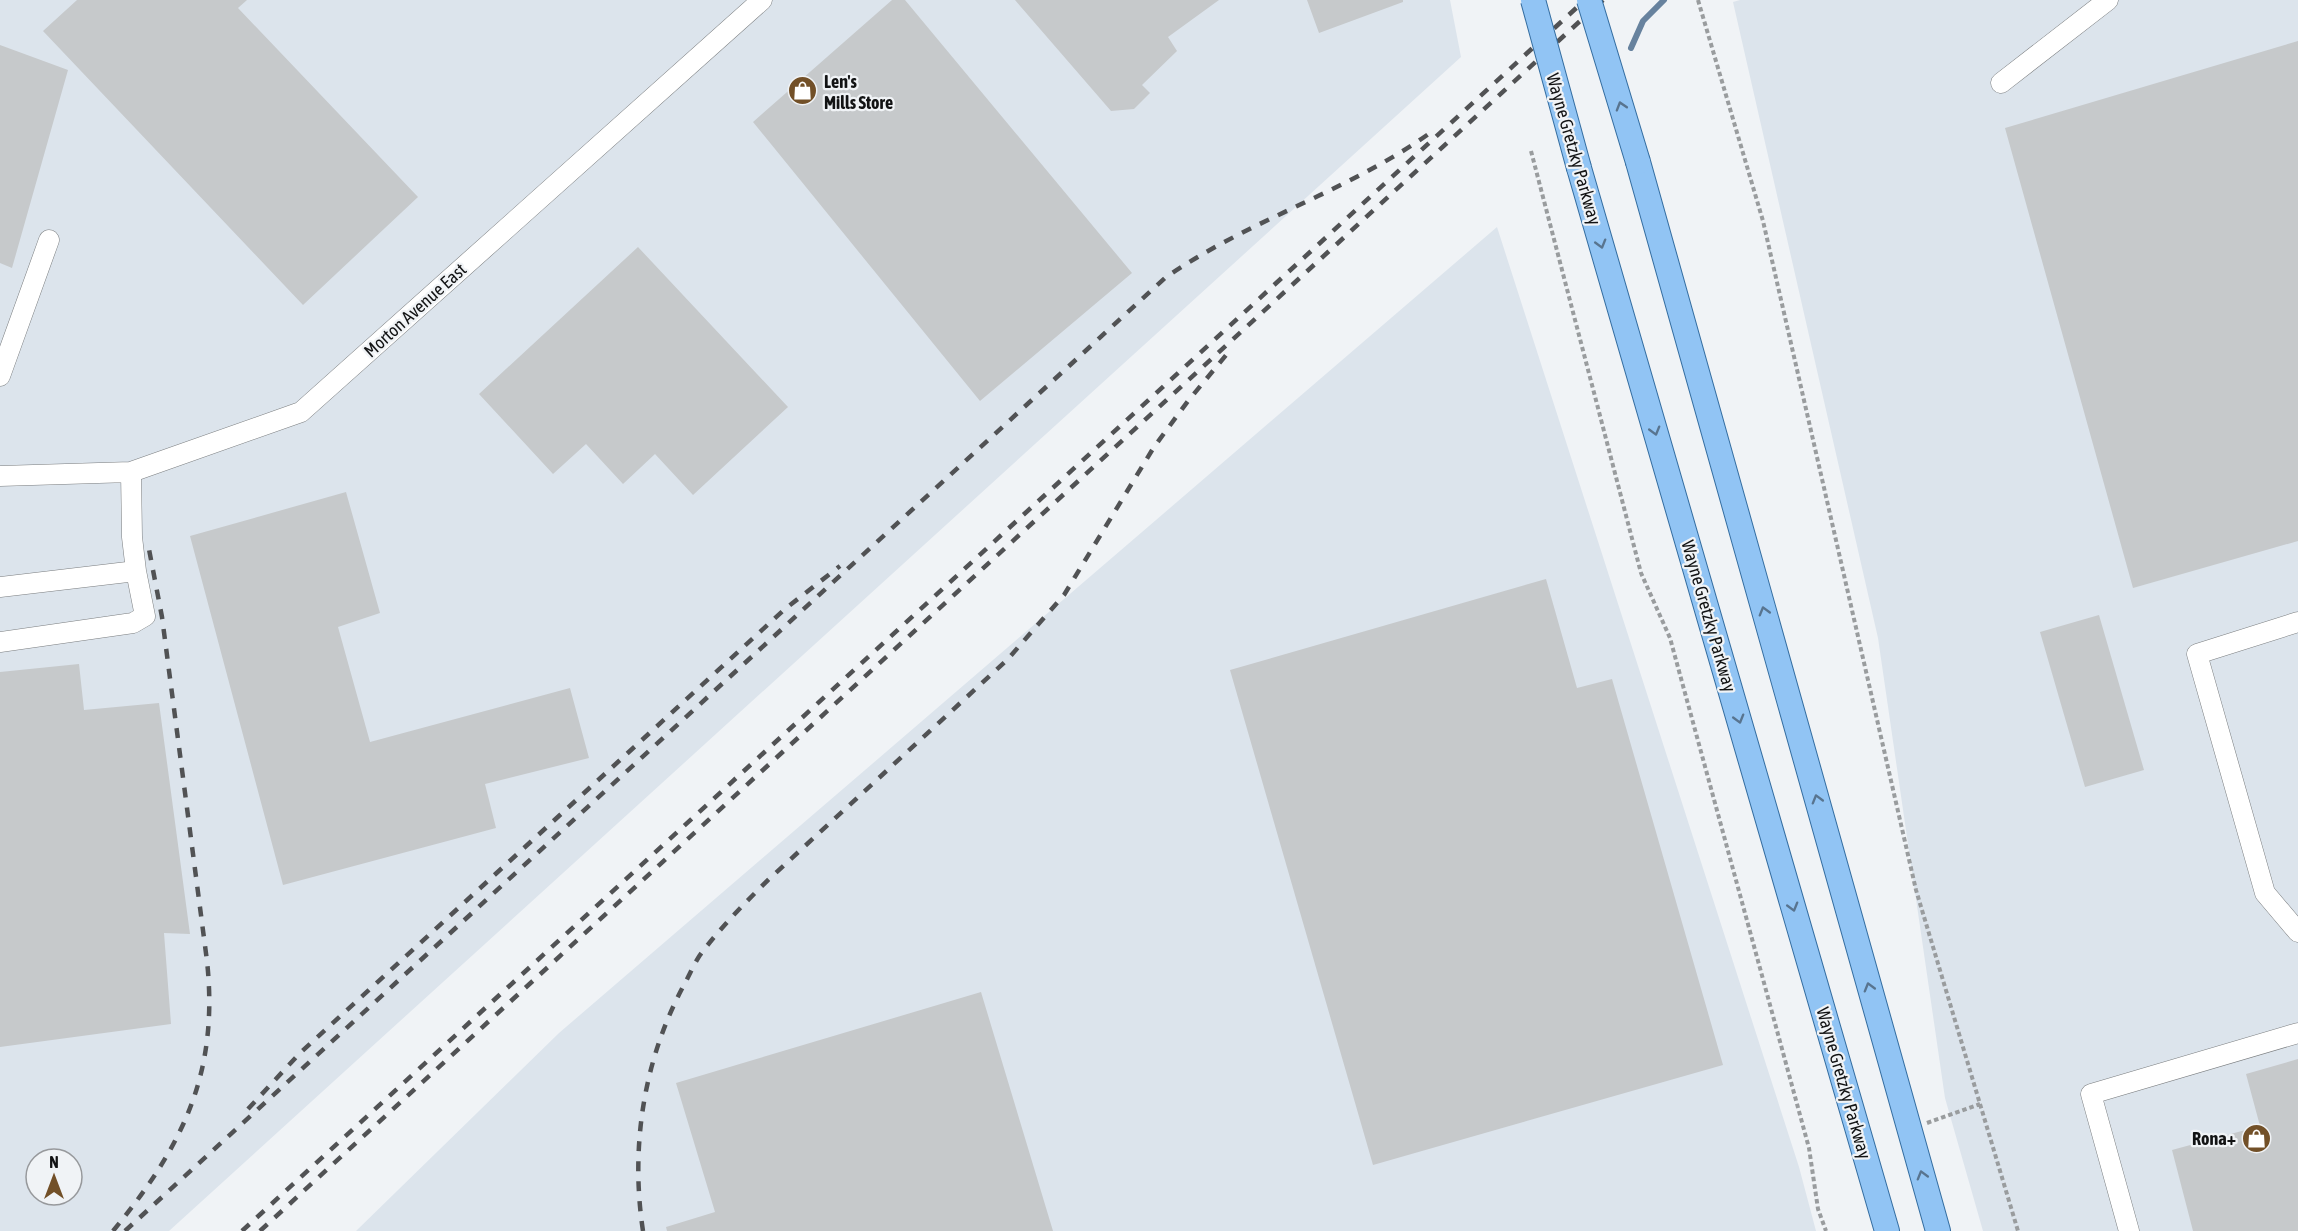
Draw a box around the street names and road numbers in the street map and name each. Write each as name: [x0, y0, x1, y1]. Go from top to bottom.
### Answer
street label: Wayne Gretzky Parkway: [1542, 71, 1606, 227]
street label: Morton Avenue East: [360, 259, 470, 361]
street label: Wayne Gretzky Parkway: [1677, 538, 1741, 694]
street label: Wayne Gretzky Parkway: [1812, 1005, 1876, 1161]

